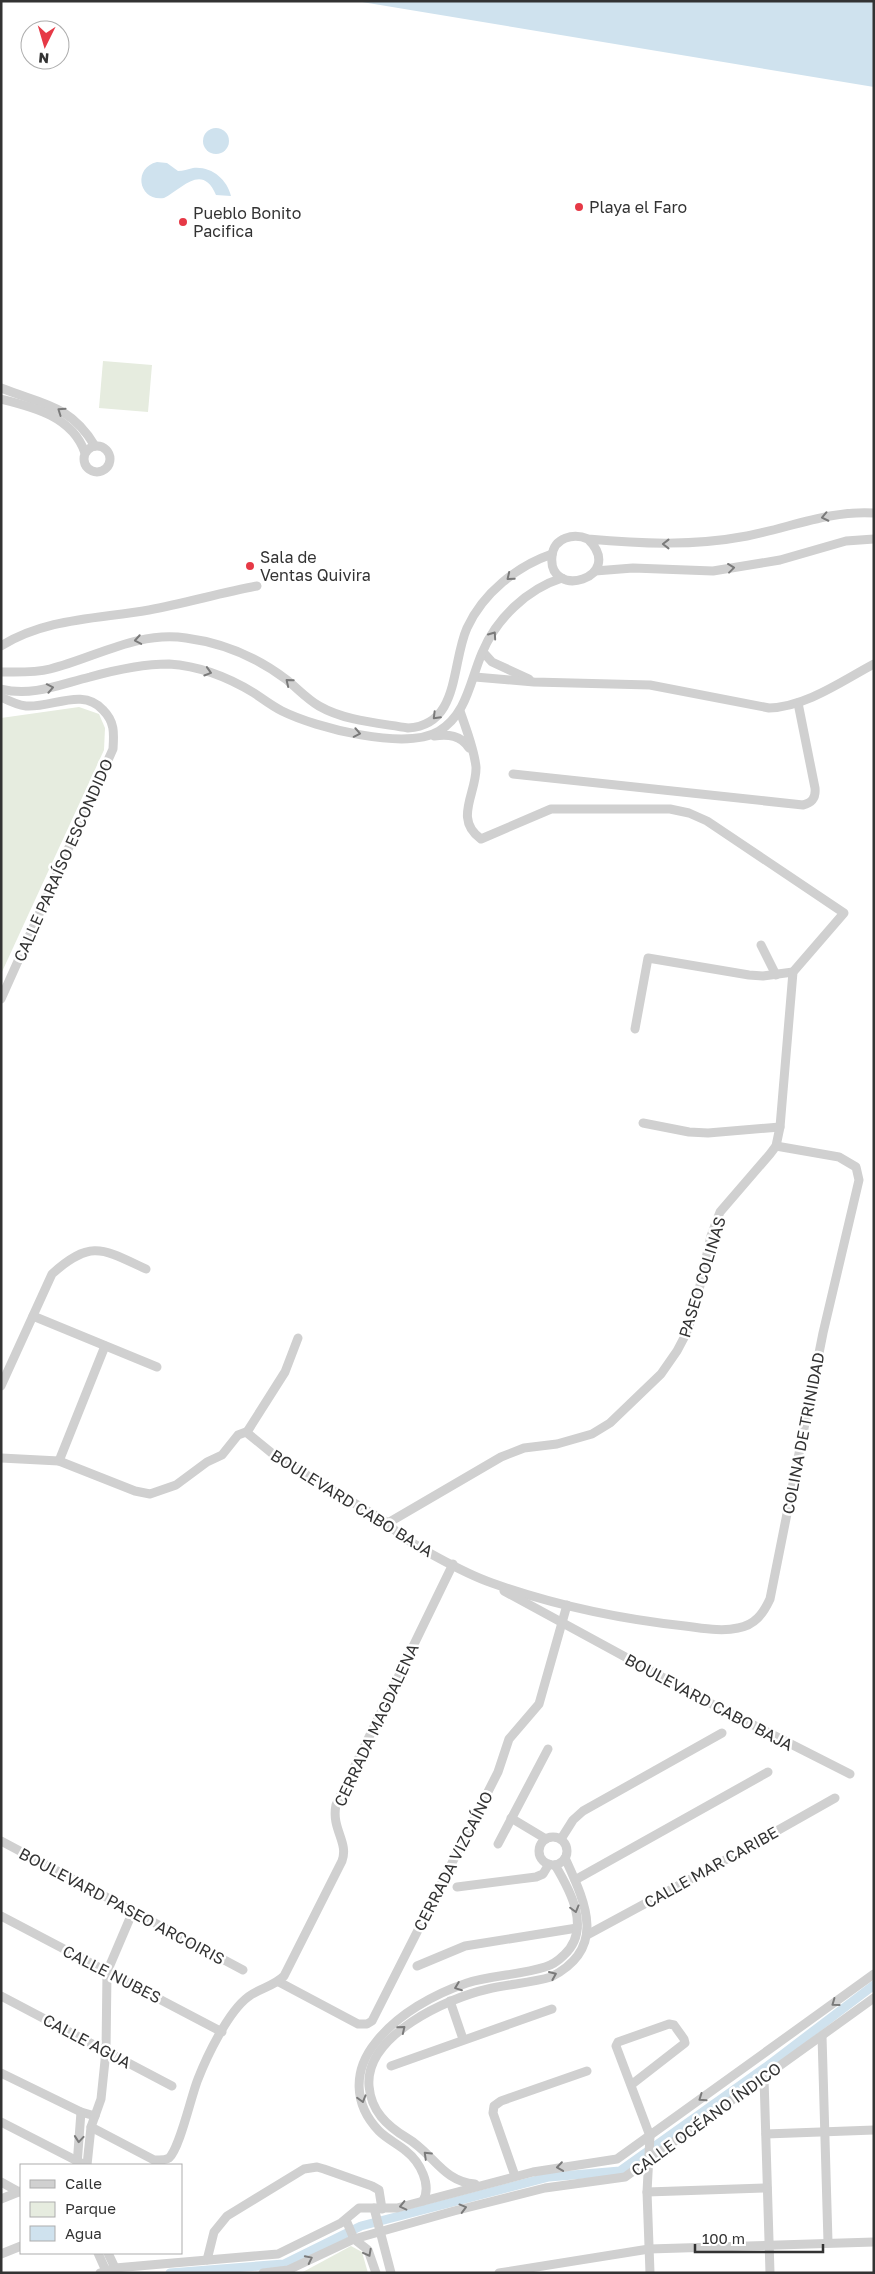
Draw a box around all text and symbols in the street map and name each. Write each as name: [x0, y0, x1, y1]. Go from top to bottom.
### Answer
north arrow: [20, 20, 70, 70]
text: N: [38, 50, 50, 67]
place label: Playa el Faro: [589, 197, 687, 217]
marker: Playa el Faro: [573, 201, 585, 213]
place label: Pueblo Bonito Pacifica: [193, 203, 301, 241]
marker: Pueblo Bonito Pacifica: [177, 216, 189, 228]
one-way arrow: [57, 408, 67, 417]
one-way arrow: [821, 511, 830, 522]
one-way arrow: [662, 539, 670, 549]
place label: Sala de Ventas Quivira: [260, 547, 371, 585]
marker: Sala de Ventas Quivira: [244, 560, 256, 572]
one-way arrow: [727, 563, 735, 574]
one-way arrow: [506, 571, 515, 580]
one-way arrow: [487, 631, 496, 640]
one-way arrow: [133, 635, 142, 645]
one-way arrow: [204, 666, 212, 676]
one-way arrow: [286, 680, 295, 688]
one-way arrow: [45, 683, 54, 693]
one-way arrow: [433, 711, 442, 720]
one-way arrow: [353, 728, 361, 738]
street label: CALLE PARAÍSO ESCONDIDO: [9, 755, 117, 965]
street label: PASEO COLINAS: [674, 1214, 730, 1340]
street label: COLINA DE TRINIDAD: [777, 1350, 829, 1516]
street label: BOULEVARD CABO BAJA: [267, 1445, 437, 1561]
street label: CERRADA MAGDALENA: [329, 1640, 423, 1810]
street label: BOULEVARD CABO BAJA: [622, 1649, 797, 1755]
street label: CERRADA VIZCAÍNO: [409, 1788, 497, 1934]
street label: CALLE MAR CARIBE: [640, 1822, 782, 1912]
street label: BOULEVARD PASEO ARCOIRIS: [16, 1843, 228, 1969]
one-way arrow: [569, 1904, 580, 1913]
street label: CALLE NUBES: [59, 1941, 165, 2007]
one-way arrow: [548, 1971, 557, 1981]
one-way arrow: [454, 1980, 463, 1991]
one-way arrow: [832, 1998, 841, 2006]
street label: CALLE AGUA: [40, 2009, 135, 2073]
one-way arrow: [397, 2026, 406, 2035]
street label: CALLE OCÉANO ÍNDICO: [627, 2058, 785, 2180]
one-way arrow: [699, 2092, 708, 2101]
one-way arrow: [357, 2094, 367, 2103]
one-way arrow: [73, 2135, 84, 2143]
one-way arrow: [423, 2152, 432, 2161]
one-way arrow: [556, 2162, 564, 2172]
legend: [20, 2164, 182, 2254]
text: Calle: [65, 2174, 102, 2192]
text: Parque: [65, 2199, 116, 2217]
one-way arrow: [398, 2200, 407, 2211]
one-way arrow: [458, 2204, 466, 2214]
scale bar: [695, 2222, 822, 2254]
text: Agua: [65, 2224, 102, 2242]
text: 100 m: [702, 2229, 745, 2247]
one-way arrow: [362, 2248, 372, 2257]
one-way arrow: [304, 2255, 313, 2266]

